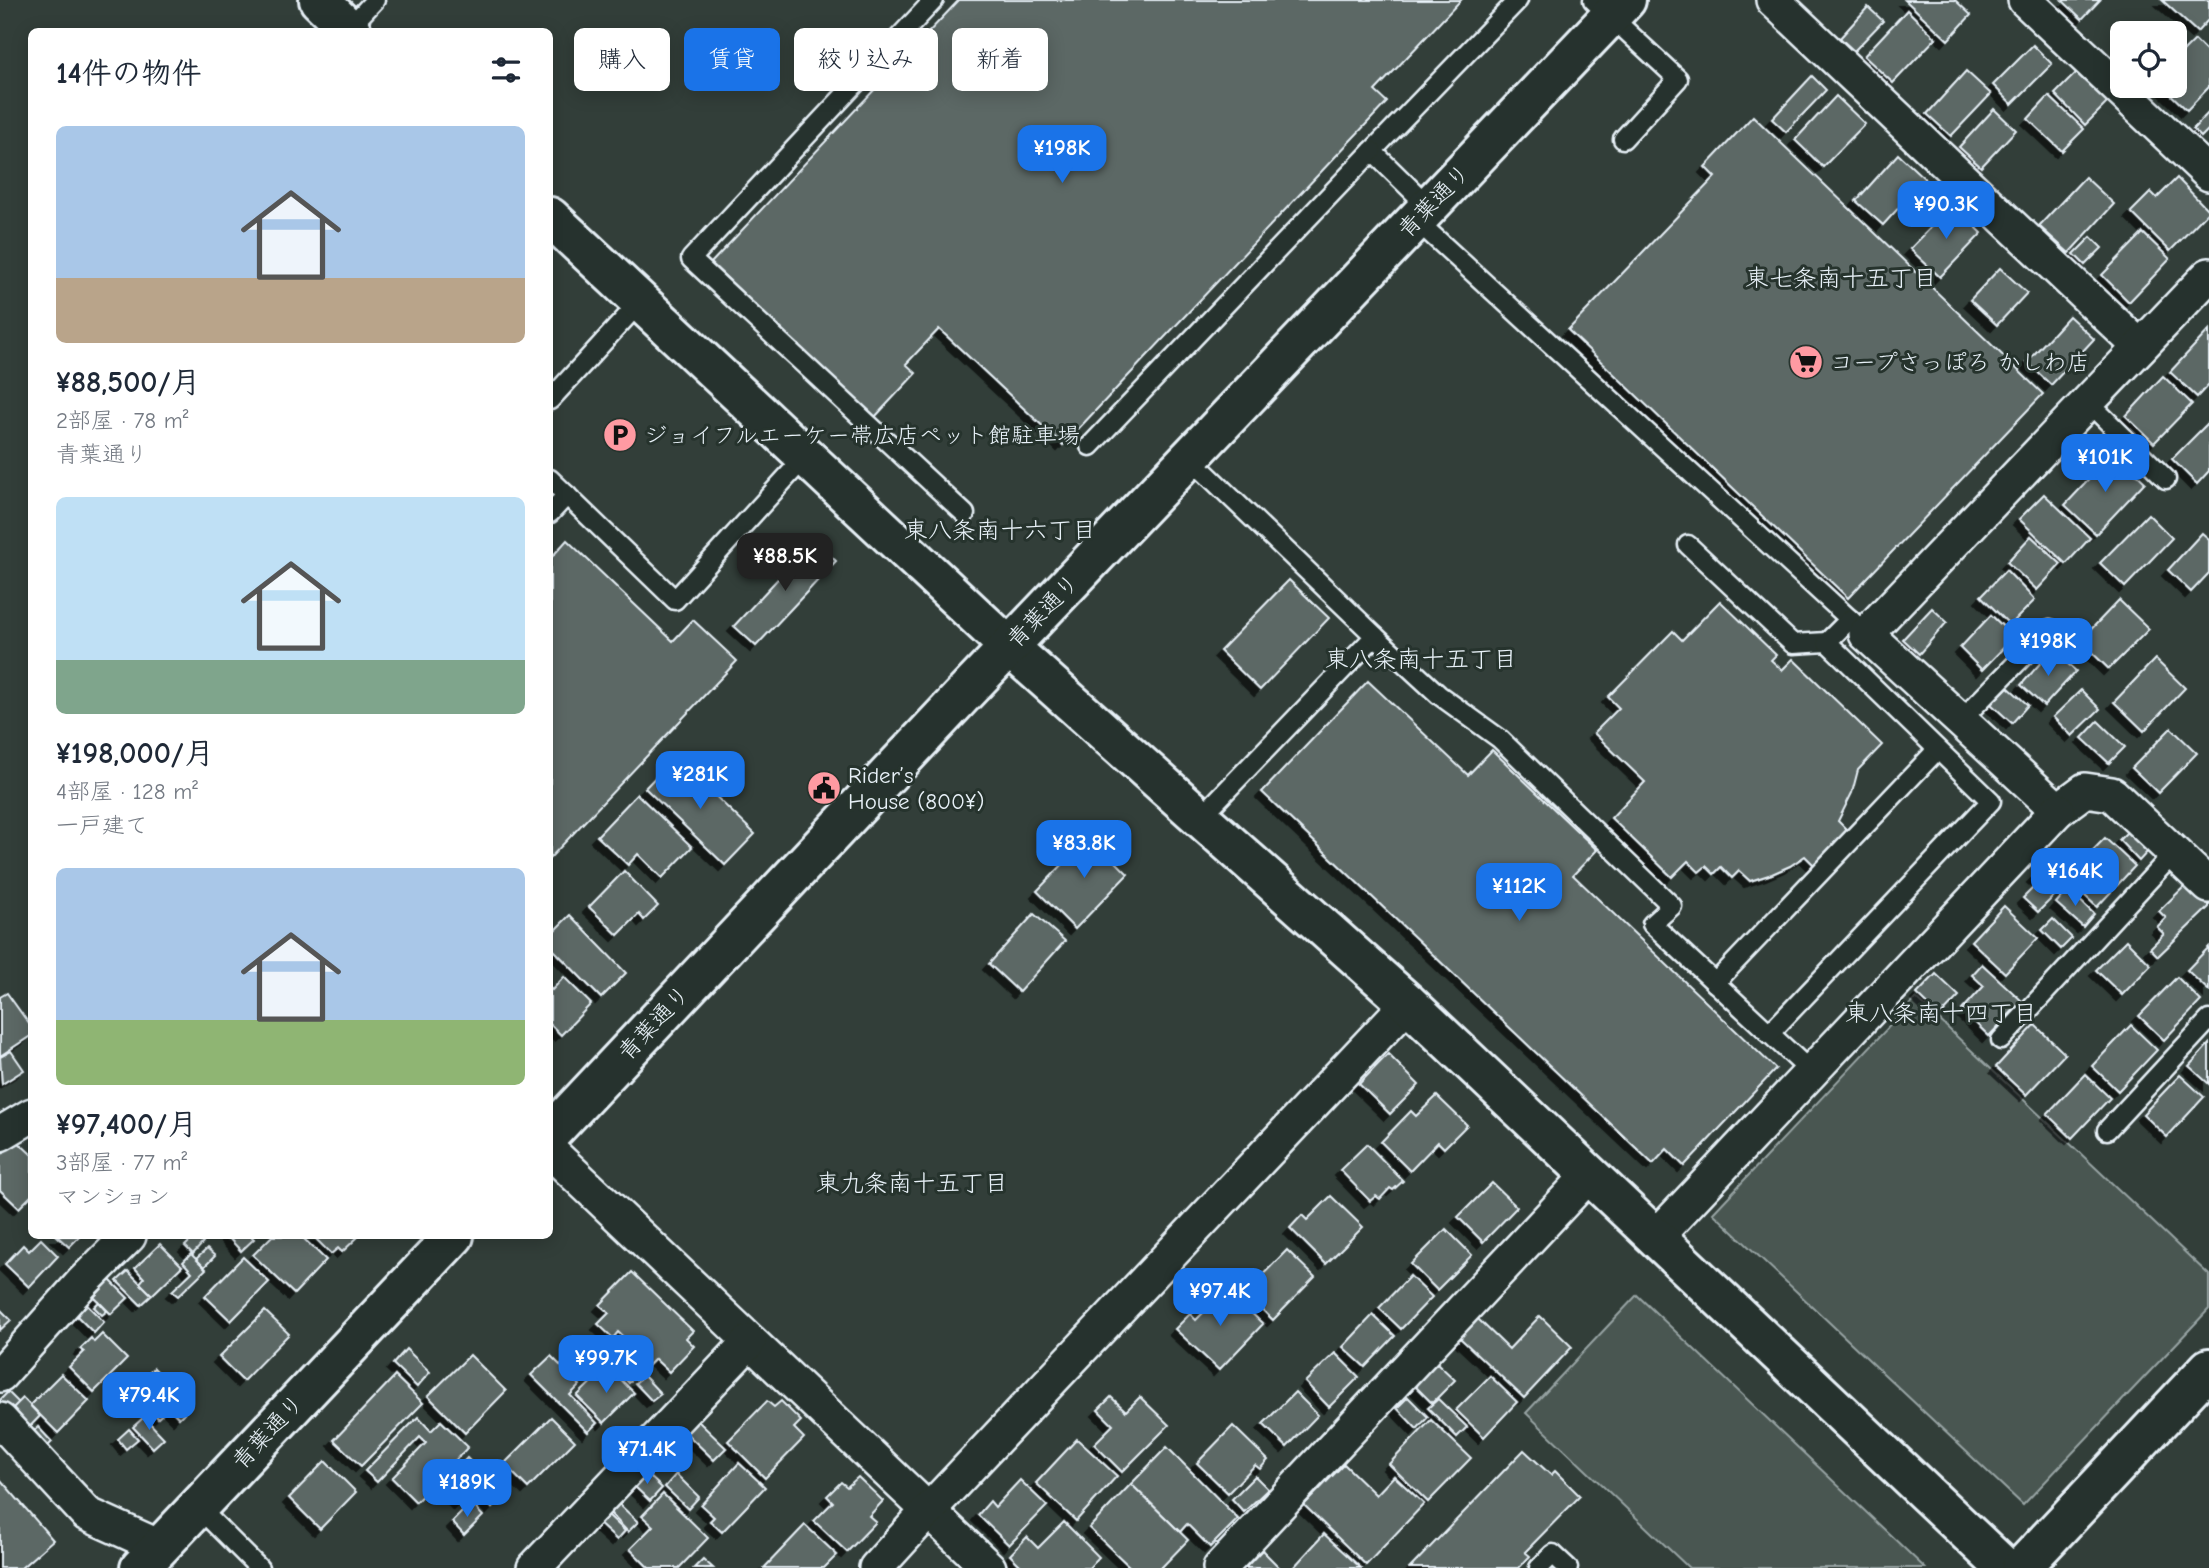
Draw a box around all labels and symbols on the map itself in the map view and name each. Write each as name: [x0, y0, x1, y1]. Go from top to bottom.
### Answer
pin: ¥198K: [1013, 125, 1111, 185]
street label: 青葉通り: [1392, 159, 1476, 243]
pin: ¥90.3K: [1889, 182, 2003, 241]
district label: 東七条南十五丁目: [1745, 264, 1937, 292]
supermarket icon: コープさっぽろ かしわ店: [1787, 343, 1825, 381]
place label: コープさっぽろ かしわ店: [1830, 349, 2090, 376]
parking icon: ジョイフルエーケー帯広店ペット館駐車場: [601, 416, 639, 454]
place label: ジョイフルエーケー帯広店ペット館駐車場: [644, 422, 1080, 449]
pin: ¥101K: [2056, 434, 2154, 494]
district label: 東八条南十六丁目: [904, 516, 1096, 544]
pin: ¥88.5K: [728, 534, 842, 593]
street label: 青葉通り: [1001, 569, 1085, 653]
pin: ¥198K: [1999, 618, 2097, 678]
district label: 東八条南十五丁目: [1325, 645, 1517, 673]
pin: ¥281K: [651, 752, 749, 811]
place label: Rider’s House (800¥): [848, 762, 984, 815]
public building icon: Rider’s House (800¥): [805, 769, 843, 807]
pin: ¥83.8K: [1027, 820, 1141, 880]
pin: ¥164K: [2026, 848, 2124, 908]
pin: ¥112K: [1470, 864, 1568, 923]
street label: 青葉通り: [613, 980, 695, 1066]
district label: 東八条南十四丁目: [1845, 999, 2037, 1027]
district label: 東九条南十五丁目: [816, 1169, 1008, 1197]
pin: ¥97.4K: [1163, 1268, 1277, 1328]
pin: ¥99.7K: [549, 1336, 663, 1395]
pin: ¥79.4K: [92, 1372, 206, 1432]
street label: 青葉通り: [227, 1389, 309, 1475]
pin: ¥71.4K: [590, 1426, 704, 1486]
pin: ¥189K: [418, 1460, 516, 1519]

